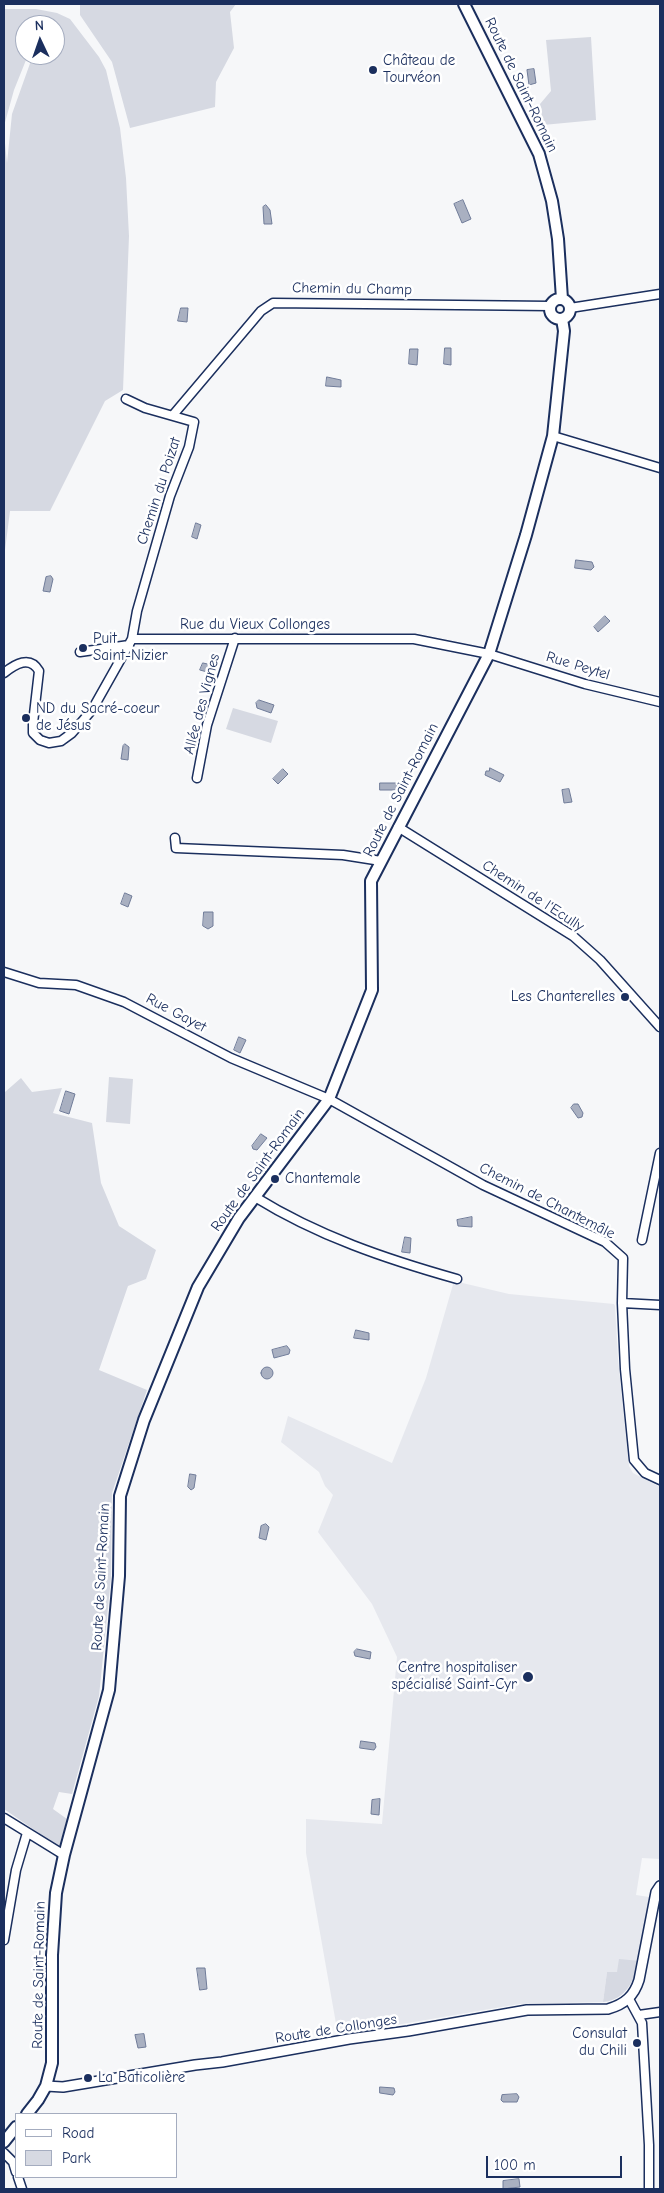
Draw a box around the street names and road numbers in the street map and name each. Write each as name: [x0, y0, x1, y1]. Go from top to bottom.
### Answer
street label: Route de Saint-Romain: [481, 15, 561, 155]
street label: Chemin du Champ: [292, 279, 412, 299]
street label: Chemin du Poizat: [133, 435, 185, 547]
street label: Rue du Vieux Collonges: [180, 616, 330, 634]
street label: Rue Peytel: [544, 648, 612, 684]
street label: Allée des Vignes: [180, 652, 224, 756]
street label: Route de Saint-Romain: [359, 720, 443, 860]
street label: Chemin de l'Ecully: [479, 856, 587, 936]
street label: Rue Gayet: [143, 990, 209, 1036]
street label: Route de Saint-Romain: [207, 1105, 309, 1235]
street label: Chemin de Chantemâle: [476, 1159, 618, 1243]
street label: Route de Saint-Romain: [88, 1503, 114, 1651]
street label: Route de Saint-Romain: [29, 1901, 49, 2049]
street label: Route de Collonges: [274, 2011, 398, 2047]

